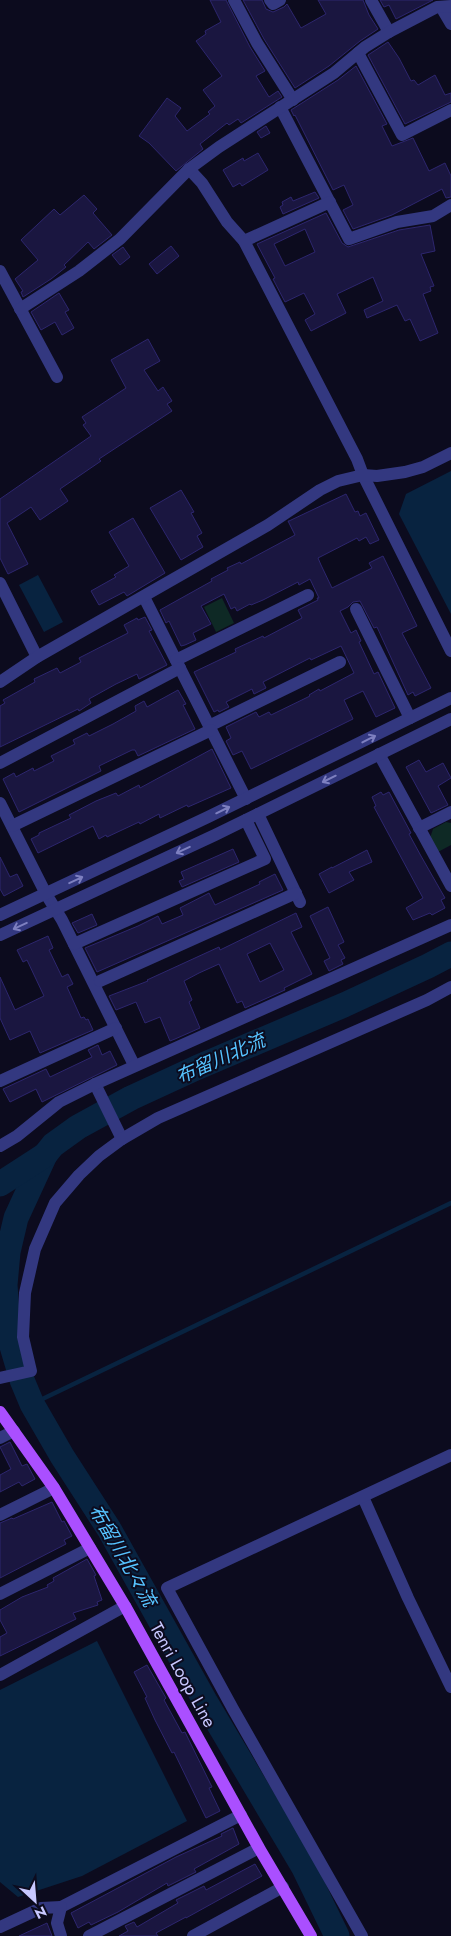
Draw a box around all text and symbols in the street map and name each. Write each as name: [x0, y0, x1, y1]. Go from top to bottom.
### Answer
one-way arrow: [361, 733, 376, 743]
one-way arrow: [322, 775, 337, 784]
one-way arrow: [215, 805, 230, 814]
one-way arrow: [176, 846, 191, 855]
one-way arrow: [68, 875, 83, 884]
one-way arrow: [13, 922, 28, 931]
water label: 布留川北流: [171, 1026, 272, 1090]
water label: 布留川北々流: [82, 1499, 164, 1614]
street label: Tenri Loop Line: [143, 1618, 223, 1732]
north arrow: [10, 1876, 60, 1926]
text: N: [31, 1901, 50, 1924]

